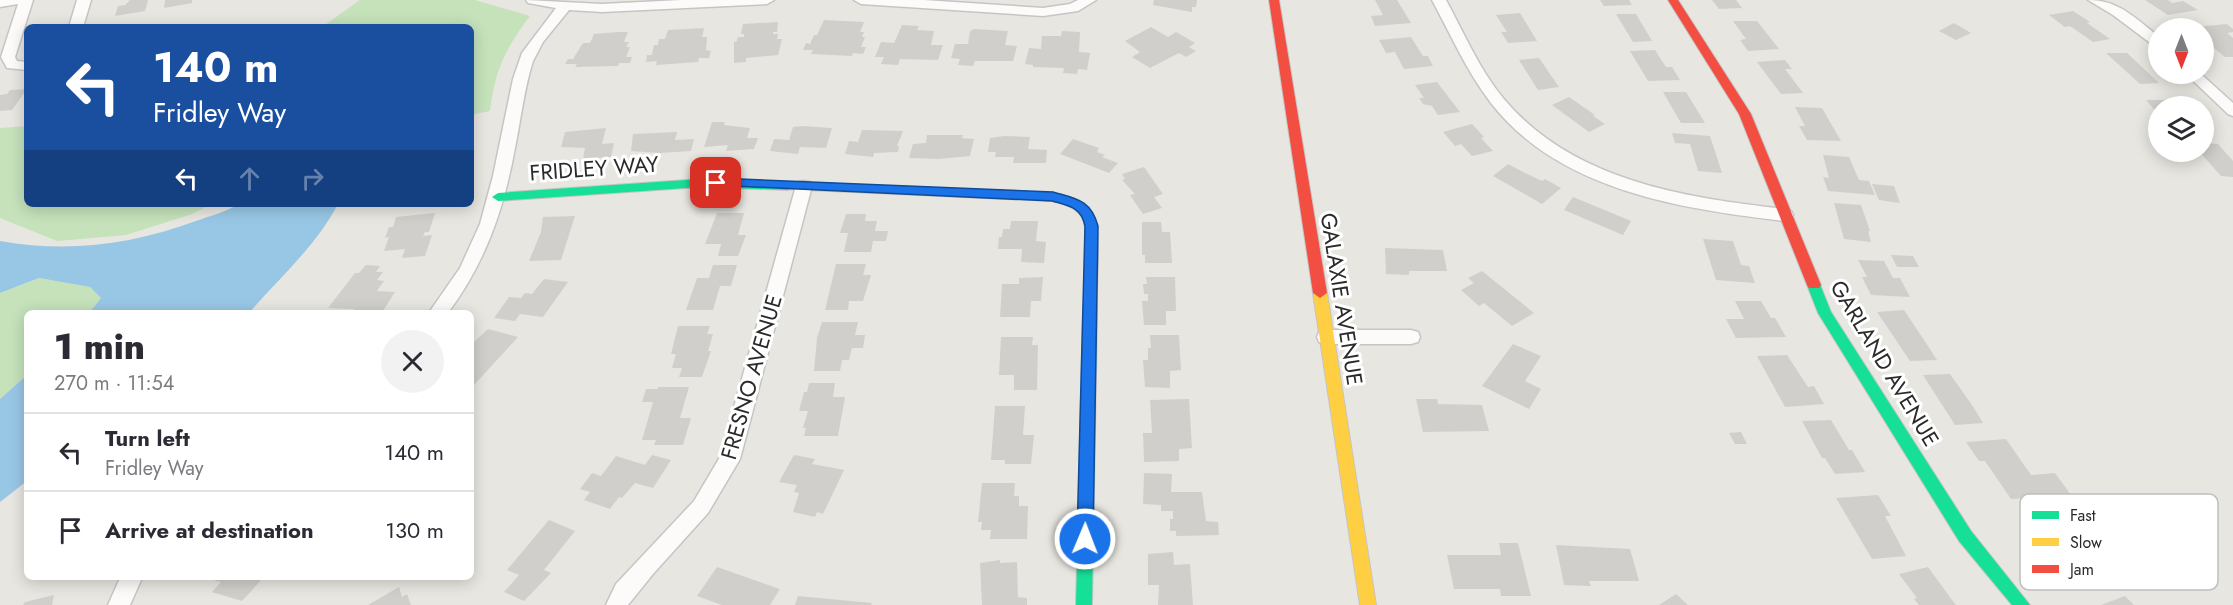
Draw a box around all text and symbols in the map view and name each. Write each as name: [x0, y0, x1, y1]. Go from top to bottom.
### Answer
north arrow: [2148, 18, 2214, 84]
map controls: [2148, 18, 2214, 162]
text: 140 m: [153, 37, 279, 98]
icon: left: [54, 48, 132, 126]
text: Fridley Way: [153, 93, 286, 132]
button: layers: [2148, 96, 2214, 162]
street label: FRIDLEY WAY: [528, 147, 660, 188]
pin: [690, 157, 741, 208]
icon: left: [170, 162, 203, 195]
icon: ahead: [233, 162, 266, 195]
icon: right: [296, 162, 329, 195]
icon: arrive: [699, 166, 732, 199]
street label: GALAXIE AVENUE: [1313, 210, 1371, 388]
street label: GARLAND AVENUE: [1823, 274, 1947, 452]
street label: FRESNO AVENUE: [712, 291, 790, 463]
text: 1 min: [54, 320, 145, 372]
button: close: [381, 330, 444, 393]
text: 270 m · 11:54: [54, 369, 174, 398]
text: Turn left: [105, 422, 190, 454]
icon: left: [54, 436, 87, 469]
text: 140 m: [384, 436, 444, 468]
text: Fridley Way: [105, 454, 204, 483]
legend: [2020, 494, 2218, 590]
text: Fast: [2070, 504, 2096, 527]
position arrow: [1053, 507, 1117, 571]
icon: arrive: [54, 514, 87, 547]
text: Arrive at destination: [105, 514, 314, 546]
text: 130 m: [385, 514, 444, 546]
text: Slow: [2070, 531, 2102, 554]
text: Jam: [2068, 558, 2094, 581]

